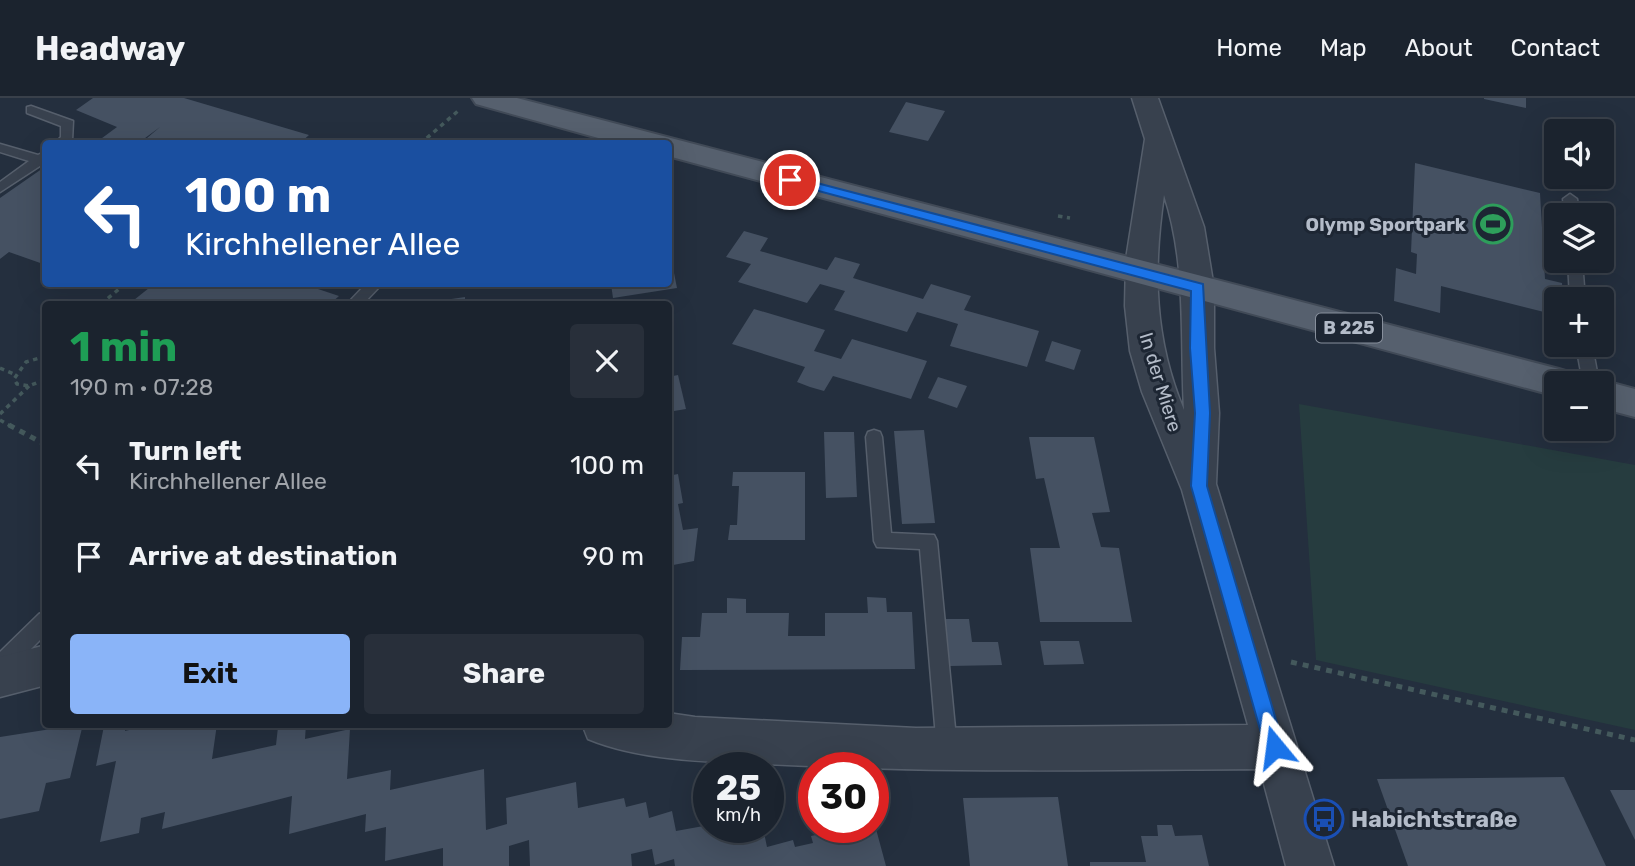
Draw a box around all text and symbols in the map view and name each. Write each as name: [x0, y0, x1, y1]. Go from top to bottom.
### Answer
text: Headway: [35, 29, 185, 68]
text: Home: [1216, 34, 1282, 62]
text: Map: [1320, 34, 1367, 62]
text: About: [1405, 34, 1473, 62]
text: Contact: [1511, 34, 1600, 62]
map controls: [1544, 119, 1614, 441]
button: sound: [1544, 119, 1614, 189]
pin: [760, 150, 820, 210]
icon: arrive: [771, 161, 809, 199]
text: 100 m: [185, 166, 331, 224]
icon: left: [70, 168, 161, 259]
sports icon: Olymp Sportpark: [1472, 203, 1514, 245]
button: layers: [1544, 203, 1614, 273]
place label: Olymp Sportpark: [1306, 213, 1466, 236]
text: Kirchhellener Allee: [185, 225, 460, 263]
button: +: [1544, 287, 1614, 357]
road number: B 225: [1316, 313, 1382, 342]
text: 1 min: [70, 322, 177, 372]
button: close: [570, 324, 644, 398]
street label: In der Miere: [1135, 330, 1187, 435]
button: −: [1544, 371, 1614, 441]
text: 190 m · 07:28: [70, 373, 213, 401]
text: Turn left: [129, 436, 241, 467]
icon: left: [70, 447, 108, 485]
text: 100 m: [570, 450, 644, 481]
text: Kirchhellener Allee: [129, 467, 327, 495]
icon: arrive: [70, 538, 108, 576]
text: Arrive at destination: [129, 541, 397, 572]
text: 90 m: [583, 541, 644, 572]
button: Exit: [70, 634, 350, 714]
button: Share: [364, 634, 644, 714]
position arrow: [1238, 710, 1312, 784]
speed limit sign: 30: [798, 752, 889, 843]
text: 25: [716, 767, 761, 809]
bus stop icon: Habichtstraße: [1303, 798, 1345, 840]
text: km/h: [716, 804, 761, 826]
place label: Habichtstraße: [1351, 805, 1518, 833]

